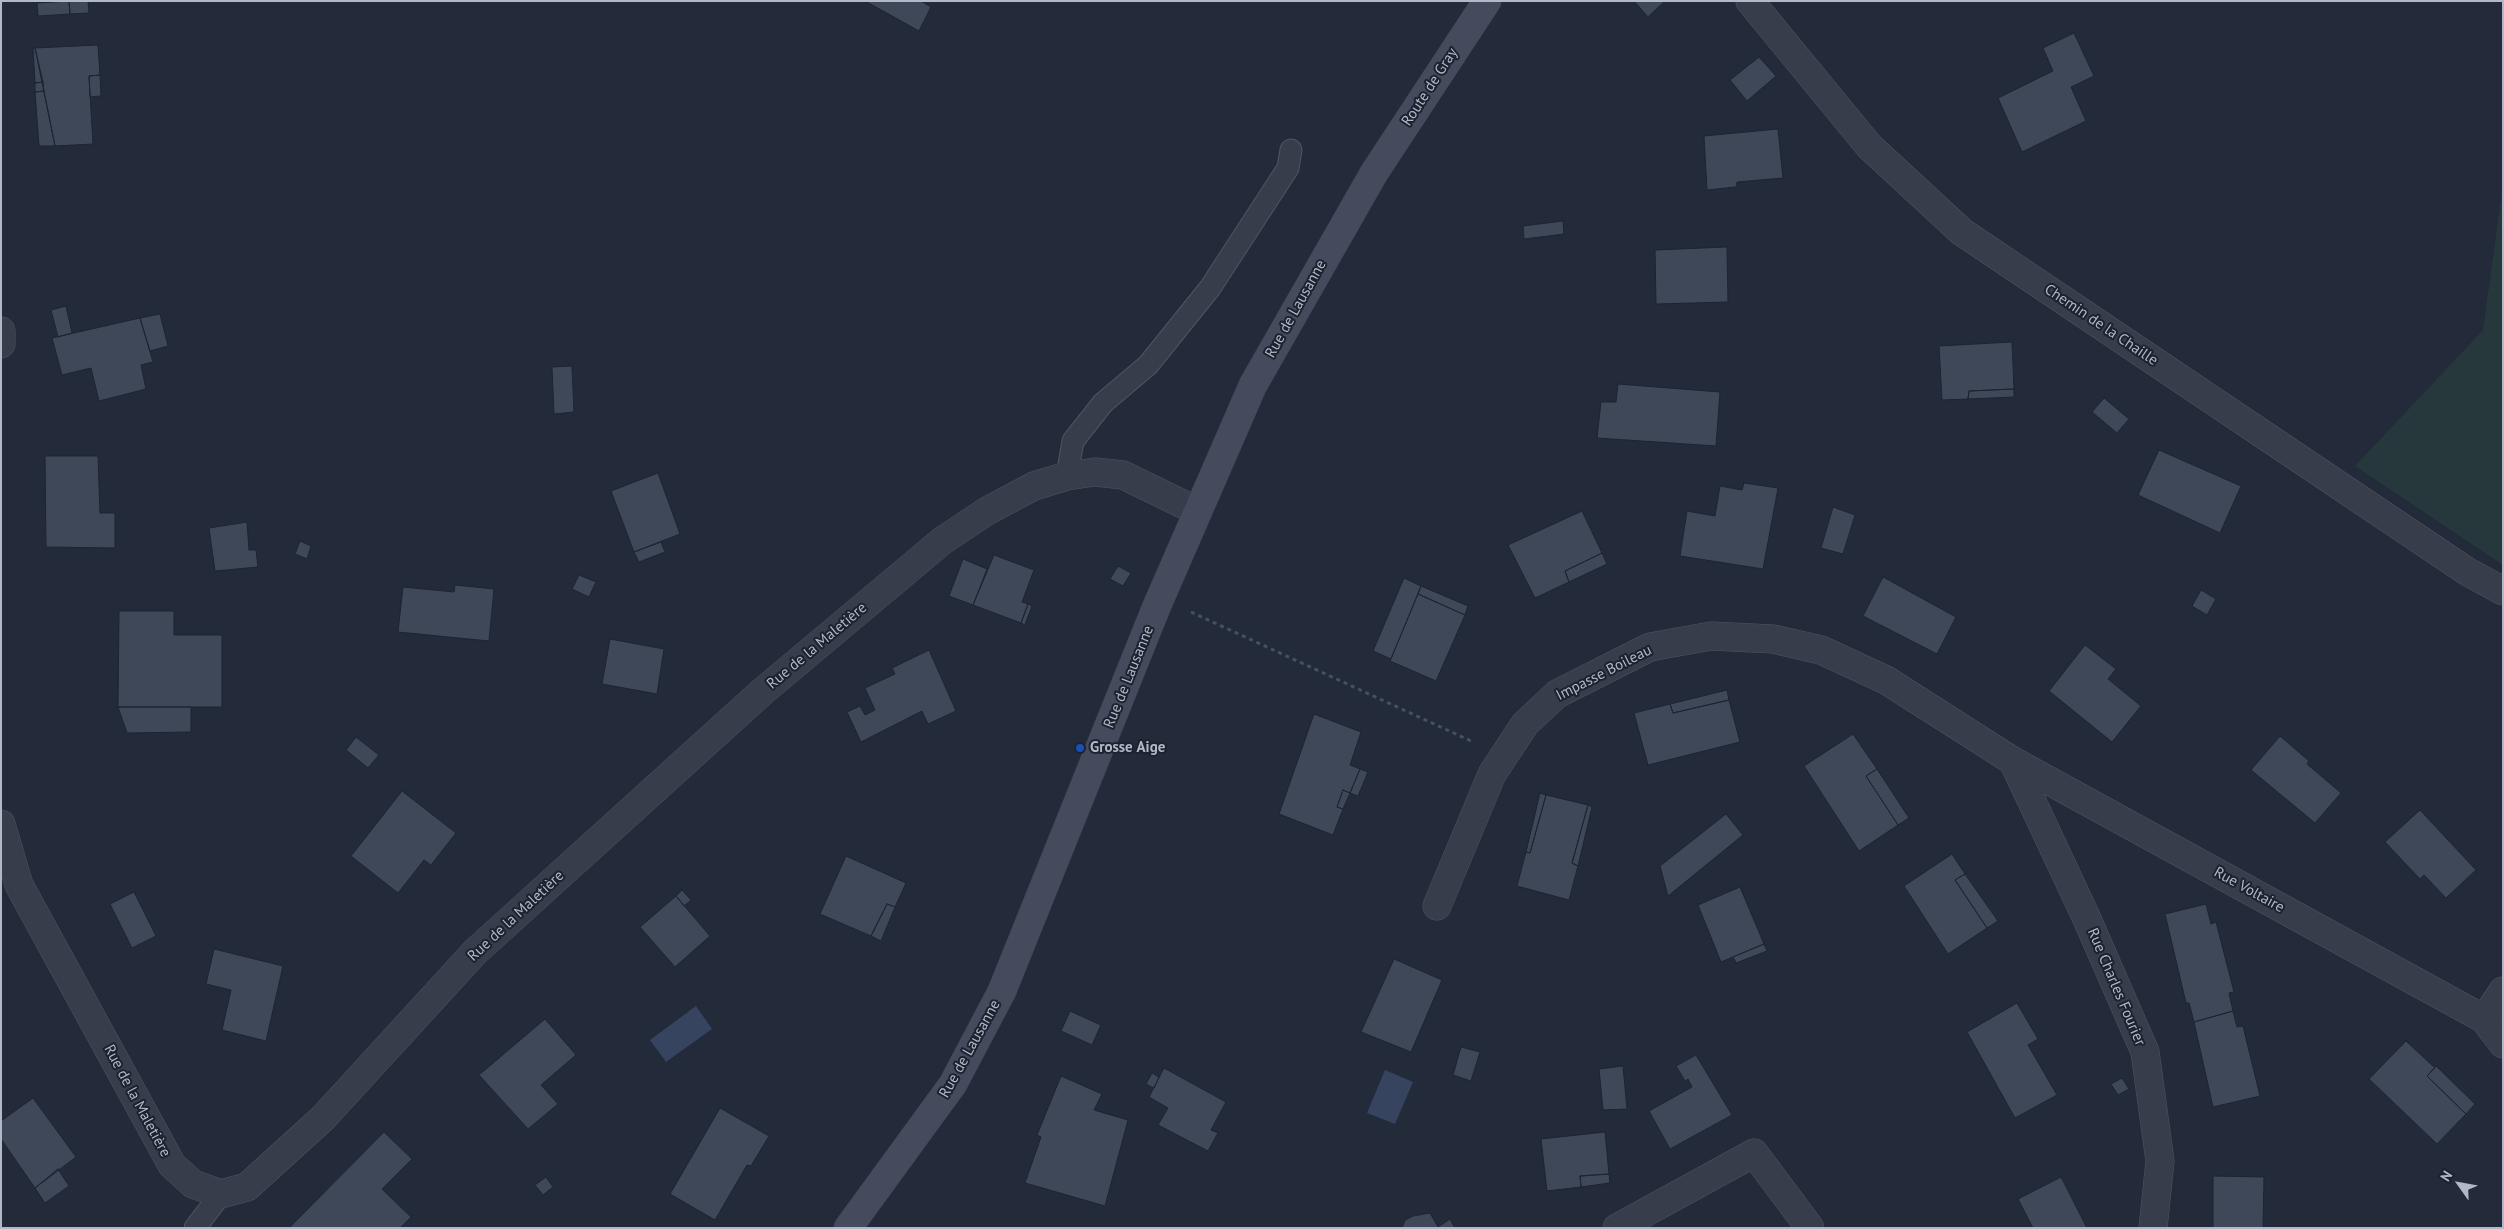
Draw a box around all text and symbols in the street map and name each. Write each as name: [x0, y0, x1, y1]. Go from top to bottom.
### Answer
street label: Route de Gray: [1398, 45, 1462, 129]
street label: Rue de Lausanne: [1262, 257, 1330, 361]
street label: Chemin de la Chaille: [2041, 280, 2161, 370]
street label: Rue de la Maletière: [763, 599, 871, 693]
street label: Rue de Lausanne: [1100, 623, 1158, 731]
street label: Impasse Boileau: [1553, 641, 1655, 705]
place label: Grosse Aige: [1090, 739, 1165, 757]
marker: Grosse Aige: [1074, 742, 1086, 754]
street label: Rue Voltaire: [2211, 863, 2287, 917]
street label: Rue de la Maletière: [464, 867, 568, 965]
street label: Rue Charles Fourier: [2083, 926, 2149, 1048]
street label: Rue de Lausanne: [936, 997, 1004, 1101]
street label: Rue de la Maletière: [100, 1042, 174, 1160]
north arrow: [2434, 1159, 2484, 1209]
text: N: [2436, 1167, 2456, 1185]

